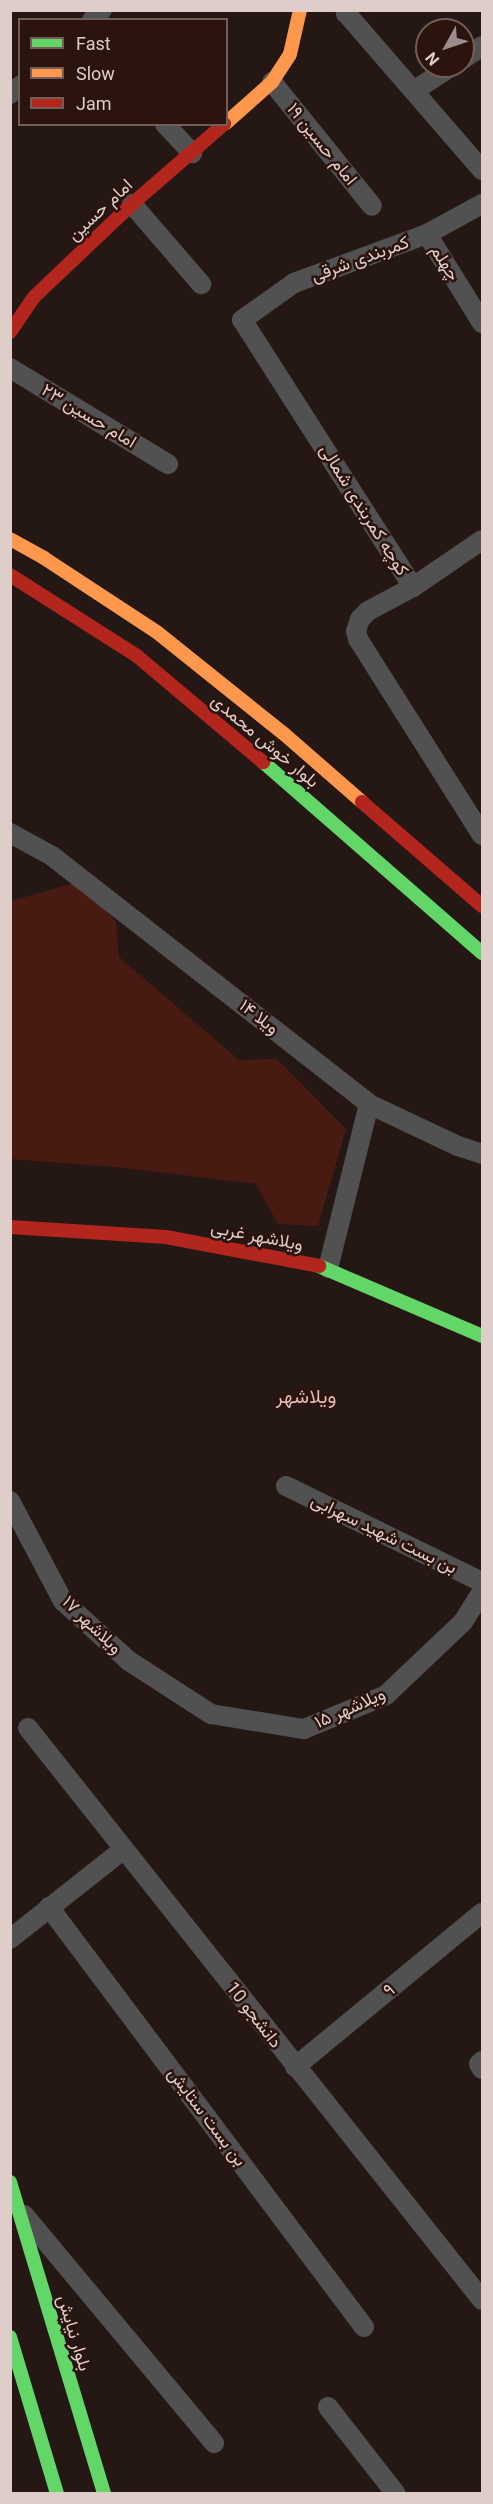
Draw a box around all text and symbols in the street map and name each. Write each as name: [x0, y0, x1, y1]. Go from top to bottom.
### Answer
legend: [18, 18, 228, 126]
north arrow: [415, 18, 475, 78]
text: Fast: [76, 33, 111, 54]
text: N: [421, 48, 443, 69]
text: Slow: [76, 63, 115, 84]
text: Jam: [76, 93, 112, 114]
street label: امام حسین ۱۹: [282, 99, 362, 189]
street label: امام حسین: [63, 174, 137, 246]
street label: کمربندی شرقی: [308, 231, 412, 287]
street label: چهلم: [426, 241, 464, 285]
street label: امام حسین ۲۳: [38, 379, 140, 453]
street label: کوچه کمربندی شمالی: [315, 440, 413, 580]
street label: بلوار خوش محمدی: [207, 690, 323, 792]
street label: ۱۴ ویلا: [235, 995, 283, 1039]
street label: ویلاشهر غربی: [209, 1216, 305, 1256]
district label: ویلاشهر: [276, 1384, 336, 1408]
street label: بن بست شهید سهرابی: [307, 1489, 461, 1579]
street label: ویلاشهر ۱۷: [58, 1591, 126, 1659]
street label: ویلاشهر ۱۵: [311, 1683, 389, 1733]
street label: دانشجو 10: [221, 1978, 287, 2052]
street label: ۹: [379, 1979, 399, 2001]
street label: بن بست ستایش: [163, 2063, 251, 2171]
street label: بلوار نیایش: [52, 2293, 96, 2373]

